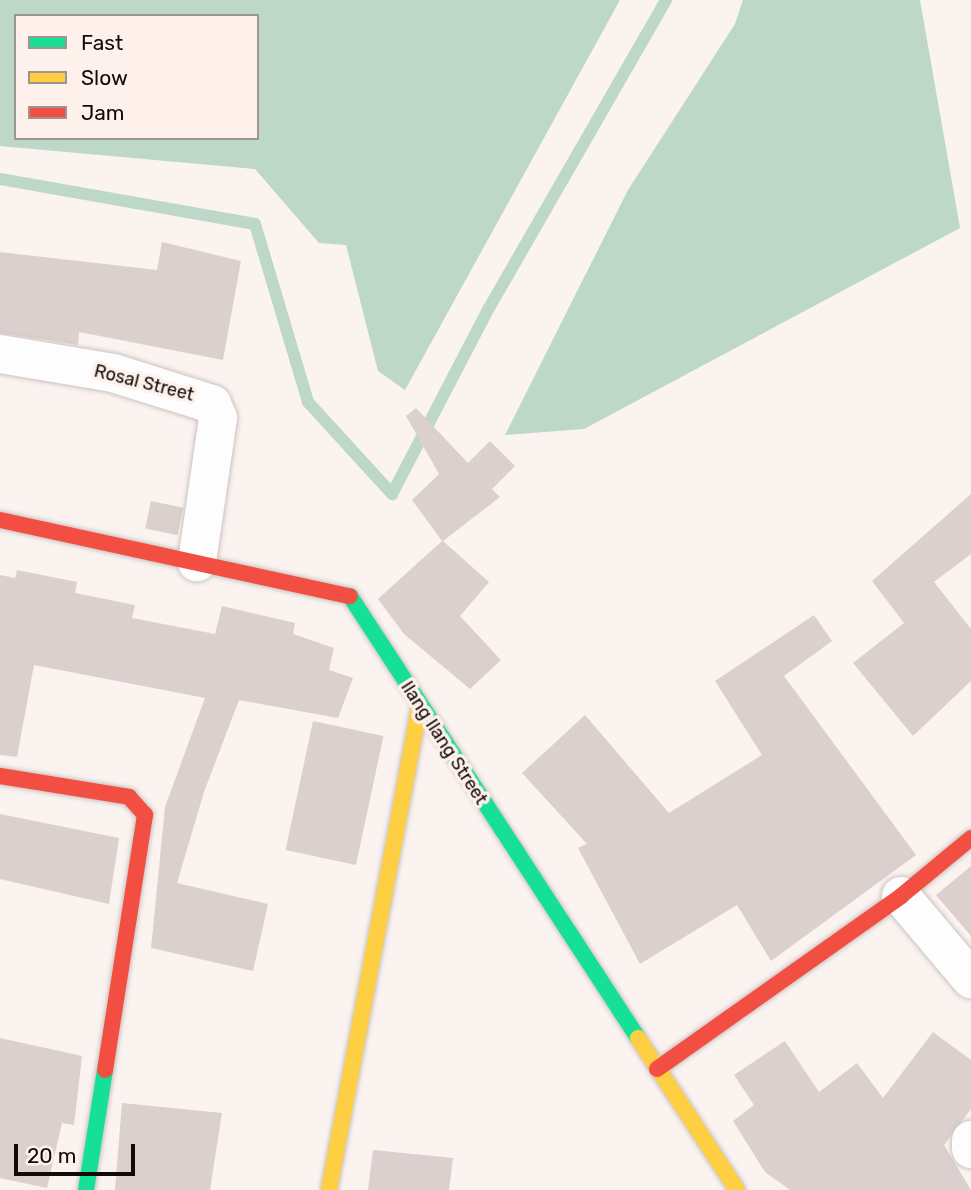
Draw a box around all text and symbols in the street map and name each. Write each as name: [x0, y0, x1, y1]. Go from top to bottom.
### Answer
legend: [14, 14, 259, 140]
text: Fast: [81, 30, 123, 55]
text: Slow: [81, 65, 128, 90]
text: Jam: [81, 100, 125, 125]
street label: Rosal Street: [92, 360, 196, 406]
street label: Ilang Ilang Street: [396, 677, 492, 809]
scale bar: [18, 1130, 138, 1174]
text: 20 m: [27, 1143, 76, 1168]

